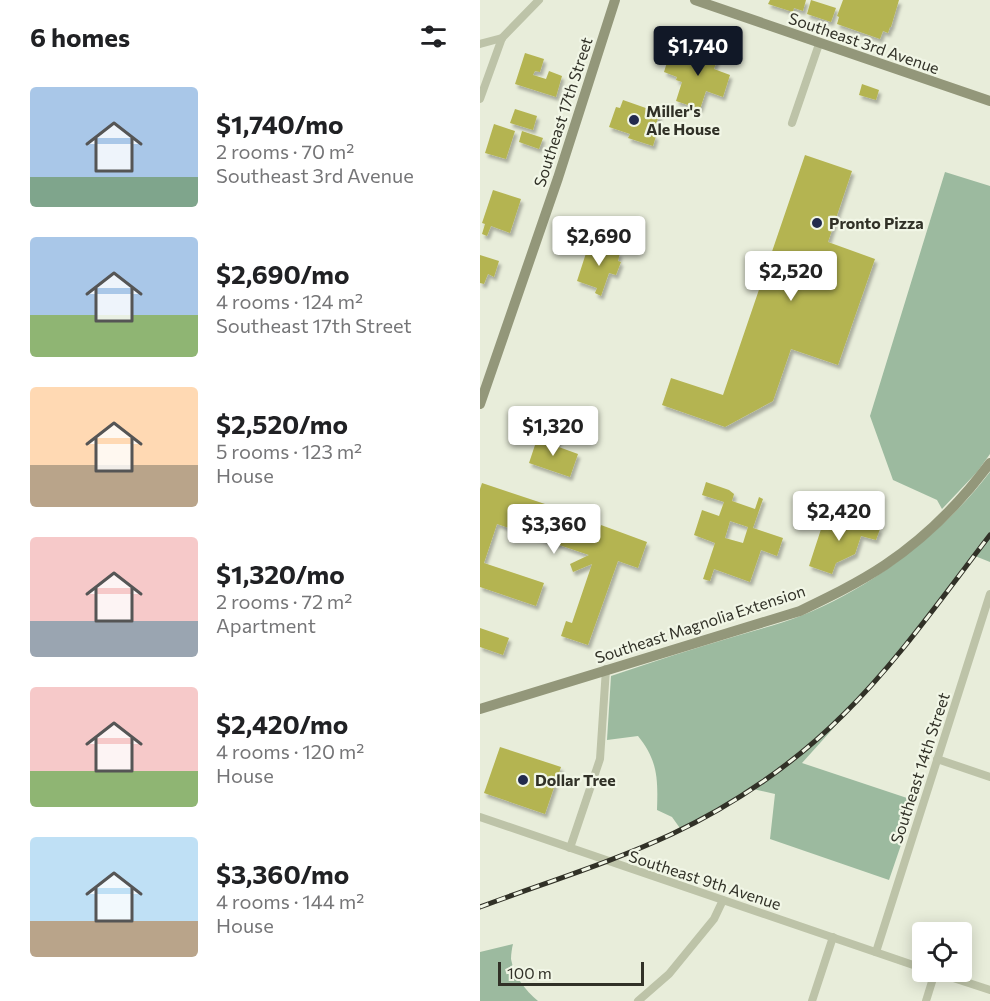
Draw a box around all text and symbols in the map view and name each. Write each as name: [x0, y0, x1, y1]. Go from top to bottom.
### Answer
street label: Southeast 3rd Avenue: [786, 8, 942, 77]
icon: filters: [417, 20, 450, 53]
text: 6 homes: [30, 21, 130, 52]
pin: $1,740: [649, 26, 747, 77]
text: $1,740: [668, 33, 728, 57]
street label: Southeast 17th Street: [529, 34, 596, 189]
place label: Miller's Ale House: [646, 101, 720, 138]
text: $1,740/mo: [216, 108, 344, 139]
icon: home: [78, 111, 150, 183]
marker: Miller's Ale House: [627, 113, 641, 127]
text: 2 rooms · 70 m²: [216, 139, 354, 163]
text: Southeast 3rd Avenue: [216, 163, 414, 187]
place label: Pronto Pizza: [829, 213, 924, 232]
pin: $2,690: [550, 216, 648, 267]
marker: Pronto Pizza: [810, 216, 824, 230]
text: $2,690: [566, 223, 632, 247]
pin: $2,520: [742, 251, 840, 302]
text: $2,690/mo: [216, 258, 349, 289]
text: $2,520: [759, 258, 823, 282]
icon: home: [78, 261, 150, 333]
text: 4 rooms · 124 m²: [216, 289, 363, 313]
text: Southeast 17th Street: [216, 313, 412, 337]
pin: $1,320: [504, 406, 602, 457]
text: $2,520/mo: [216, 408, 348, 439]
icon: home: [78, 411, 150, 483]
text: $1,320: [522, 413, 584, 437]
text: 5 rooms · 123 m²: [216, 439, 362, 463]
text: House: [216, 463, 274, 487]
pin: $2,420: [790, 491, 888, 542]
text: $2,420: [807, 498, 871, 522]
pin: $3,360: [505, 504, 603, 555]
text: $3,360: [521, 511, 587, 535]
text: $1,320/mo: [216, 558, 345, 589]
icon: home: [78, 561, 150, 633]
street label: Southeast Magnolia Extension: [592, 580, 807, 667]
text: 2 rooms · 72 m²: [216, 589, 352, 613]
text: Apartment: [216, 613, 316, 637]
street label: Southeast 14th Street: [886, 689, 953, 846]
text: $2,420/mo: [216, 708, 348, 739]
icon: home: [78, 711, 150, 783]
text: 4 rooms · 120 m²: [216, 739, 364, 763]
text: House: [216, 763, 274, 787]
place label: Dollar Tree: [535, 770, 616, 789]
marker: Dollar Tree: [516, 773, 530, 787]
street label: Southeast 9th Avenue: [627, 846, 784, 913]
text: $3,360/mo: [216, 858, 349, 889]
icon: home: [78, 861, 150, 933]
text: 4 rooms · 144 m²: [216, 889, 364, 913]
text: House: [216, 913, 274, 937]
map controls: [912, 922, 972, 982]
button: locate: [912, 922, 972, 982]
scale bar: [498, 959, 644, 986]
text: 100 m: [507, 963, 552, 982]

